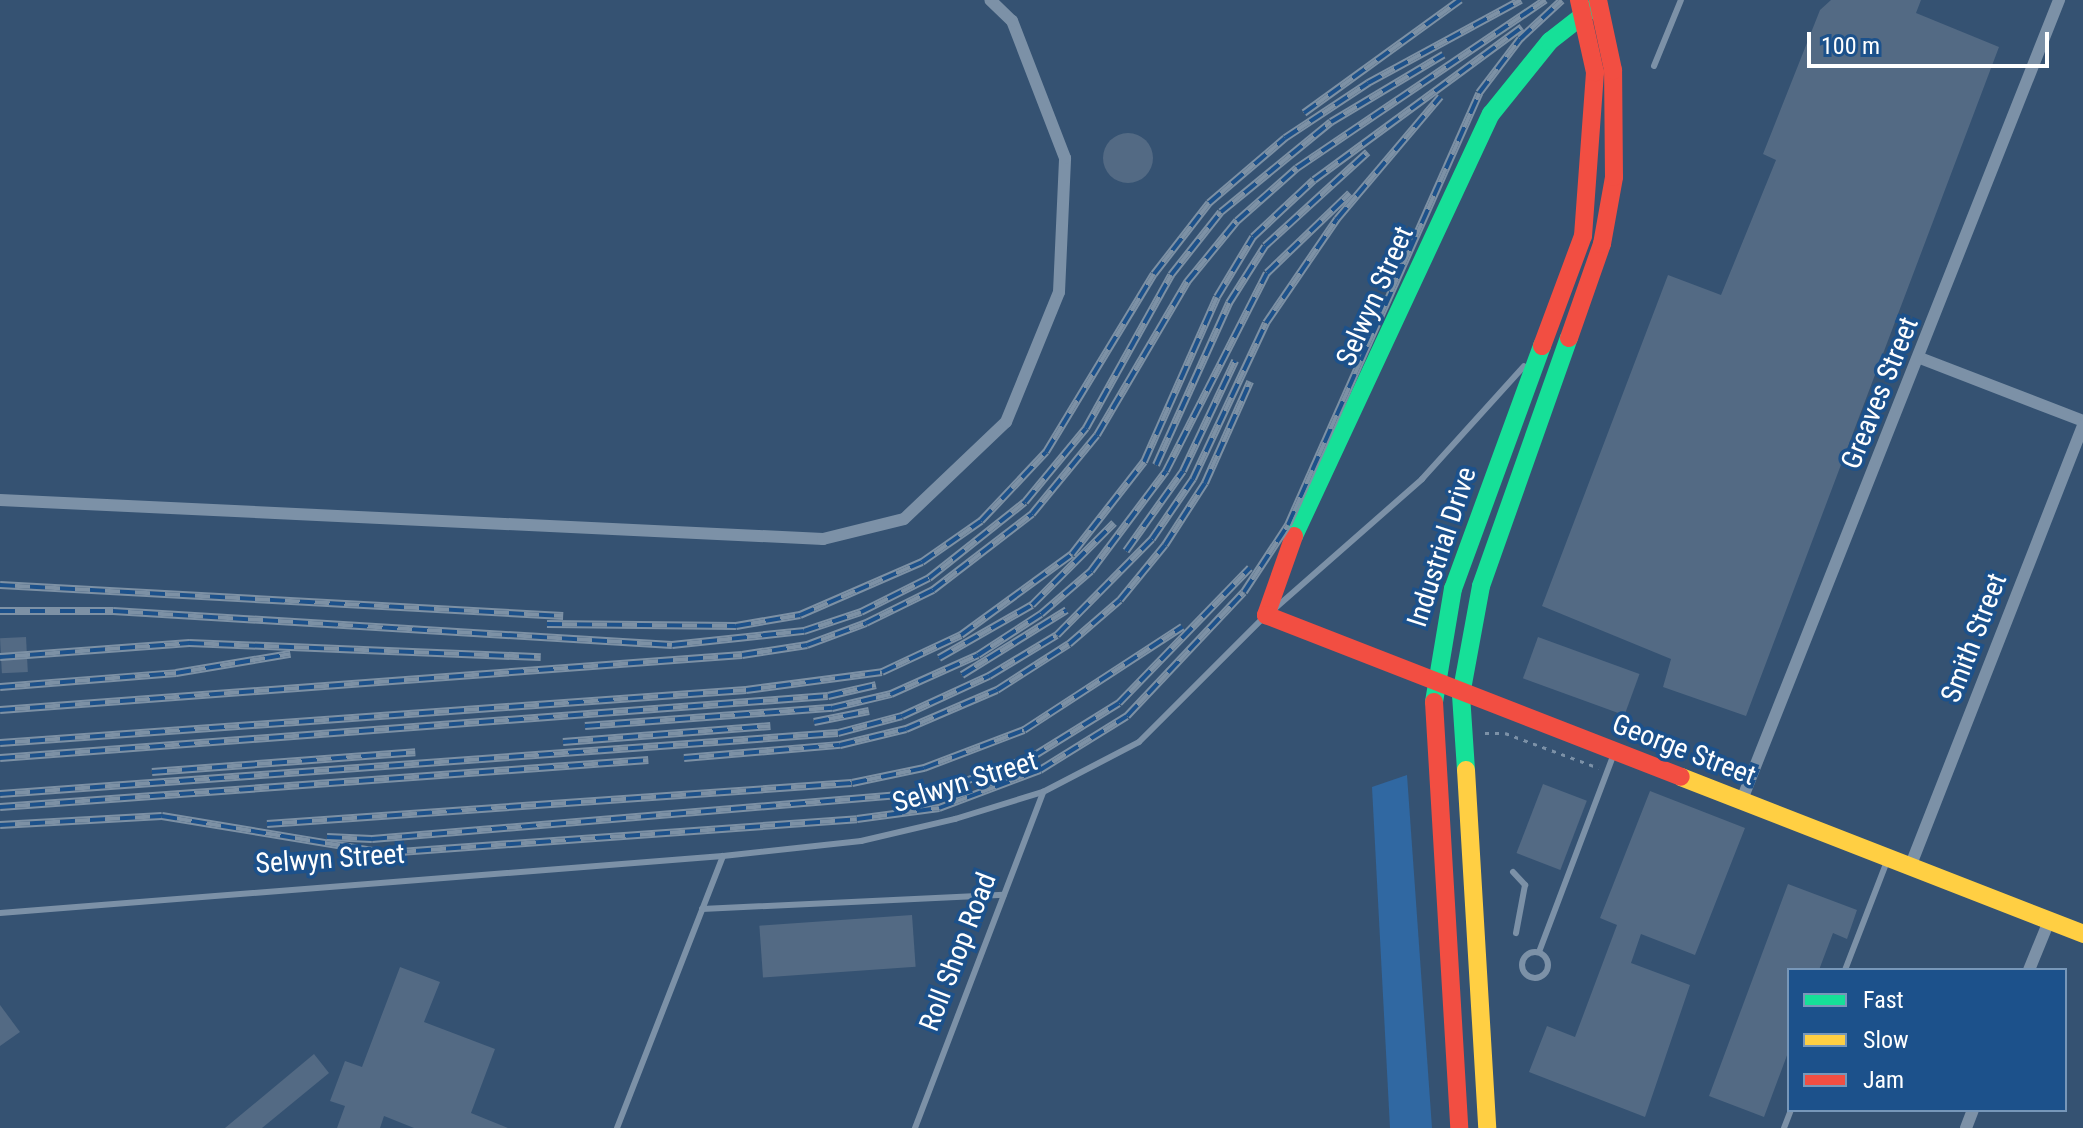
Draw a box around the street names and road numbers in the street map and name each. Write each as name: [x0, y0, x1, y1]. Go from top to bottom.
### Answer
street label: Selwyn Street: [1329, 221, 1421, 371]
street label: Greaves Street: [1834, 312, 1926, 474]
street label: Industrial Drive: [1400, 463, 1484, 631]
street label: Smith Street: [1934, 569, 2014, 707]
street label: George Street: [1608, 707, 1760, 793]
street label: Selwyn Street: [889, 744, 1041, 820]
street label: Selwyn Street: [254, 837, 406, 881]
street label: Roll Shop Road: [912, 868, 1004, 1036]

